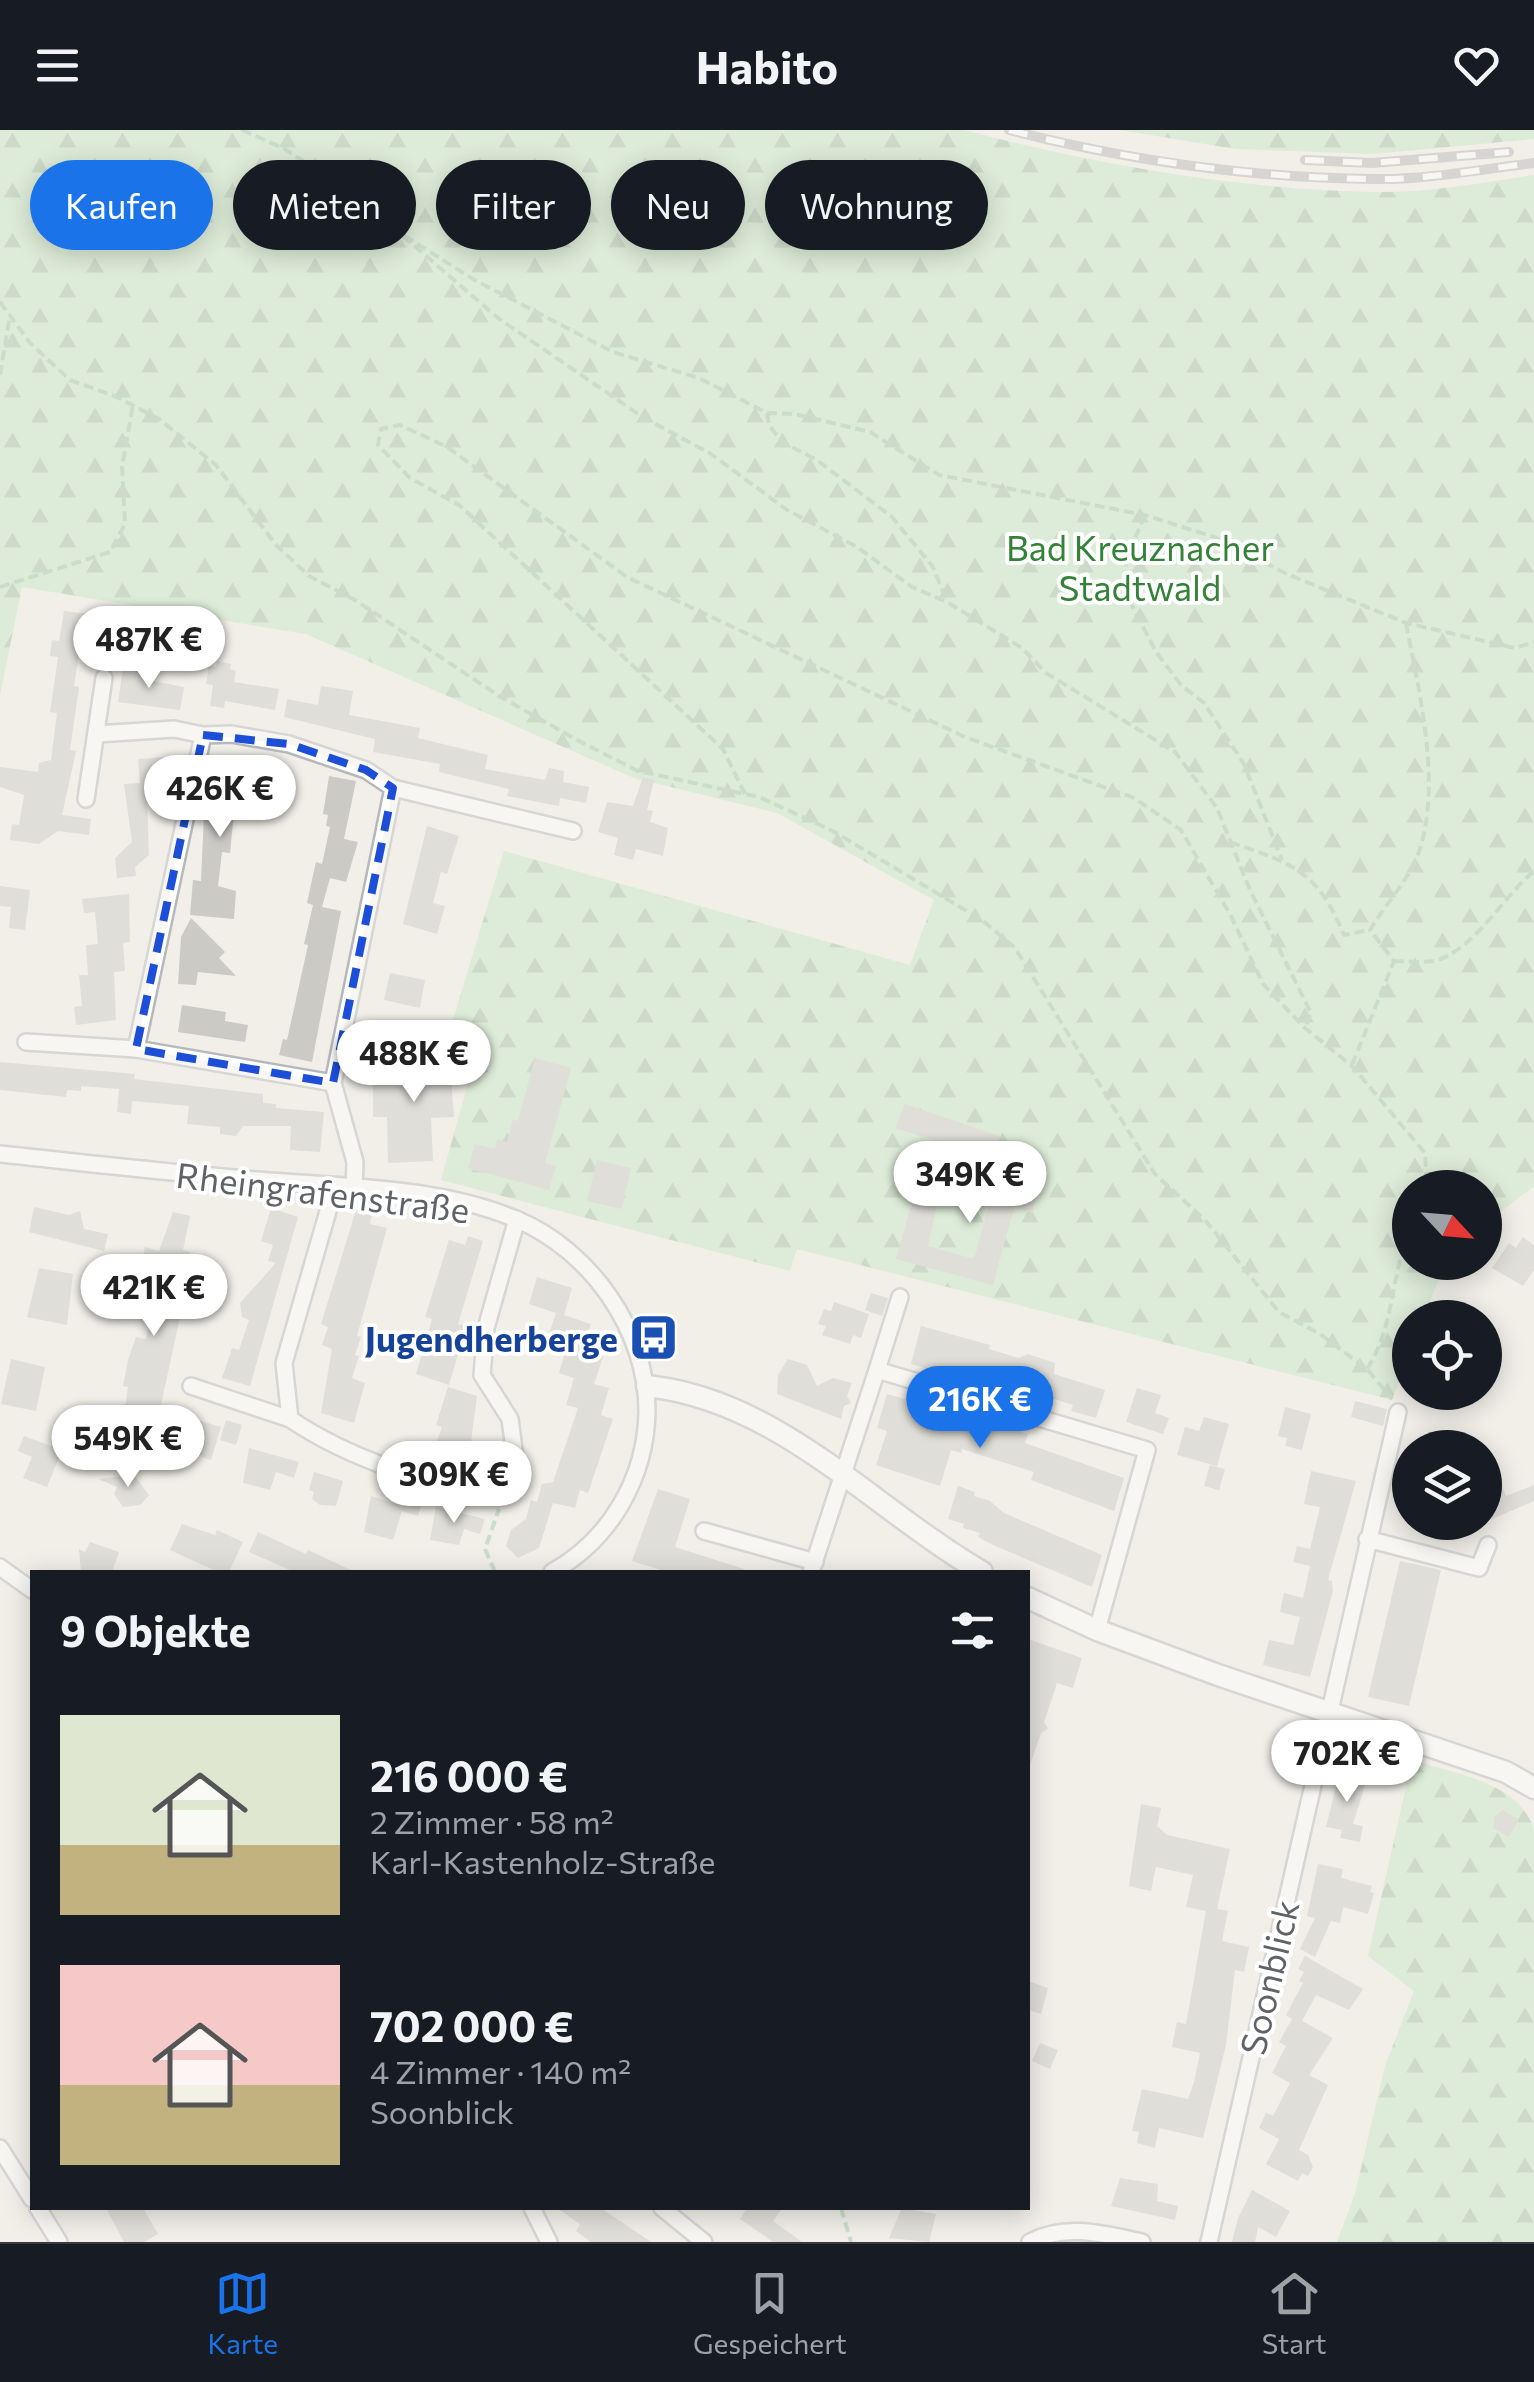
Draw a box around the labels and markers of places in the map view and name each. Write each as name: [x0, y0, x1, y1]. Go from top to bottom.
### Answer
pin: 487K €: [68, 606, 230, 691]
pin: 426K €: [139, 755, 301, 840]
pin: 488K €: [333, 1020, 495, 1105]
pin: 349K €: [889, 1141, 1051, 1226]
pin: 421K €: [73, 1254, 235, 1339]
bus stop icon: Jugendherberge: [627, 1311, 679, 1363]
place label: Jugendherberge: [365, 1316, 618, 1359]
pin: 216K €: [899, 1366, 1061, 1451]
pin: 549K €: [47, 1405, 209, 1490]
pin: 309K €: [373, 1441, 535, 1526]
pin: 702K €: [1266, 1720, 1428, 1805]

